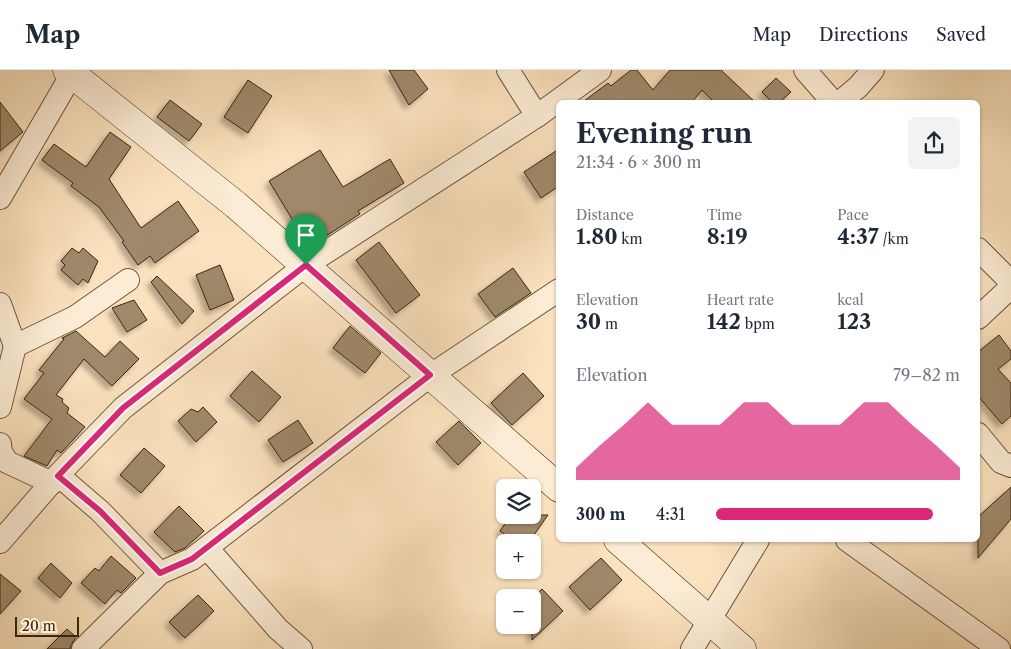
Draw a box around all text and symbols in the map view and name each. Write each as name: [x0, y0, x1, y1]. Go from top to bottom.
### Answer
text: Map: [25, 20, 80, 49]
text: Map: [752, 24, 791, 46]
text: Directions: [819, 24, 908, 46]
text: Saved: [936, 24, 986, 46]
text: Evening run: [576, 116, 752, 150]
button: share: [908, 117, 960, 169]
text: 21:34 · 6 × 300 m: [576, 152, 701, 172]
text: Distance: [576, 206, 634, 224]
text: Time: [707, 206, 742, 224]
text: Pace: [837, 206, 869, 224]
pin: [285, 214, 327, 265]
icon: arrive: [292, 221, 320, 249]
text: 1.80: [576, 224, 618, 249]
text: 8:19: [707, 224, 748, 249]
text: 4:37: [837, 224, 879, 249]
text: km: [618, 230, 642, 248]
text: /km: [879, 230, 909, 248]
text: Elevation: [576, 291, 639, 309]
text: Heart rate: [707, 291, 774, 309]
text: kcal: [837, 291, 864, 309]
text: 30: [576, 309, 601, 334]
text: 142: [707, 309, 741, 334]
text: 123: [837, 309, 871, 334]
text: m: [601, 315, 618, 333]
text: bpm: [741, 315, 775, 333]
text: Elevation: [576, 365, 647, 385]
text: 79–82 m: [893, 365, 960, 385]
map controls: [496, 479, 541, 634]
button: layers: [496, 479, 541, 524]
text: 300 m: [576, 504, 625, 524]
text: 4:31: [656, 504, 685, 524]
button: +: [496, 534, 541, 579]
button: −: [496, 589, 541, 634]
scale bar: [15, 614, 79, 637]
text: 20 m: [22, 617, 56, 635]

